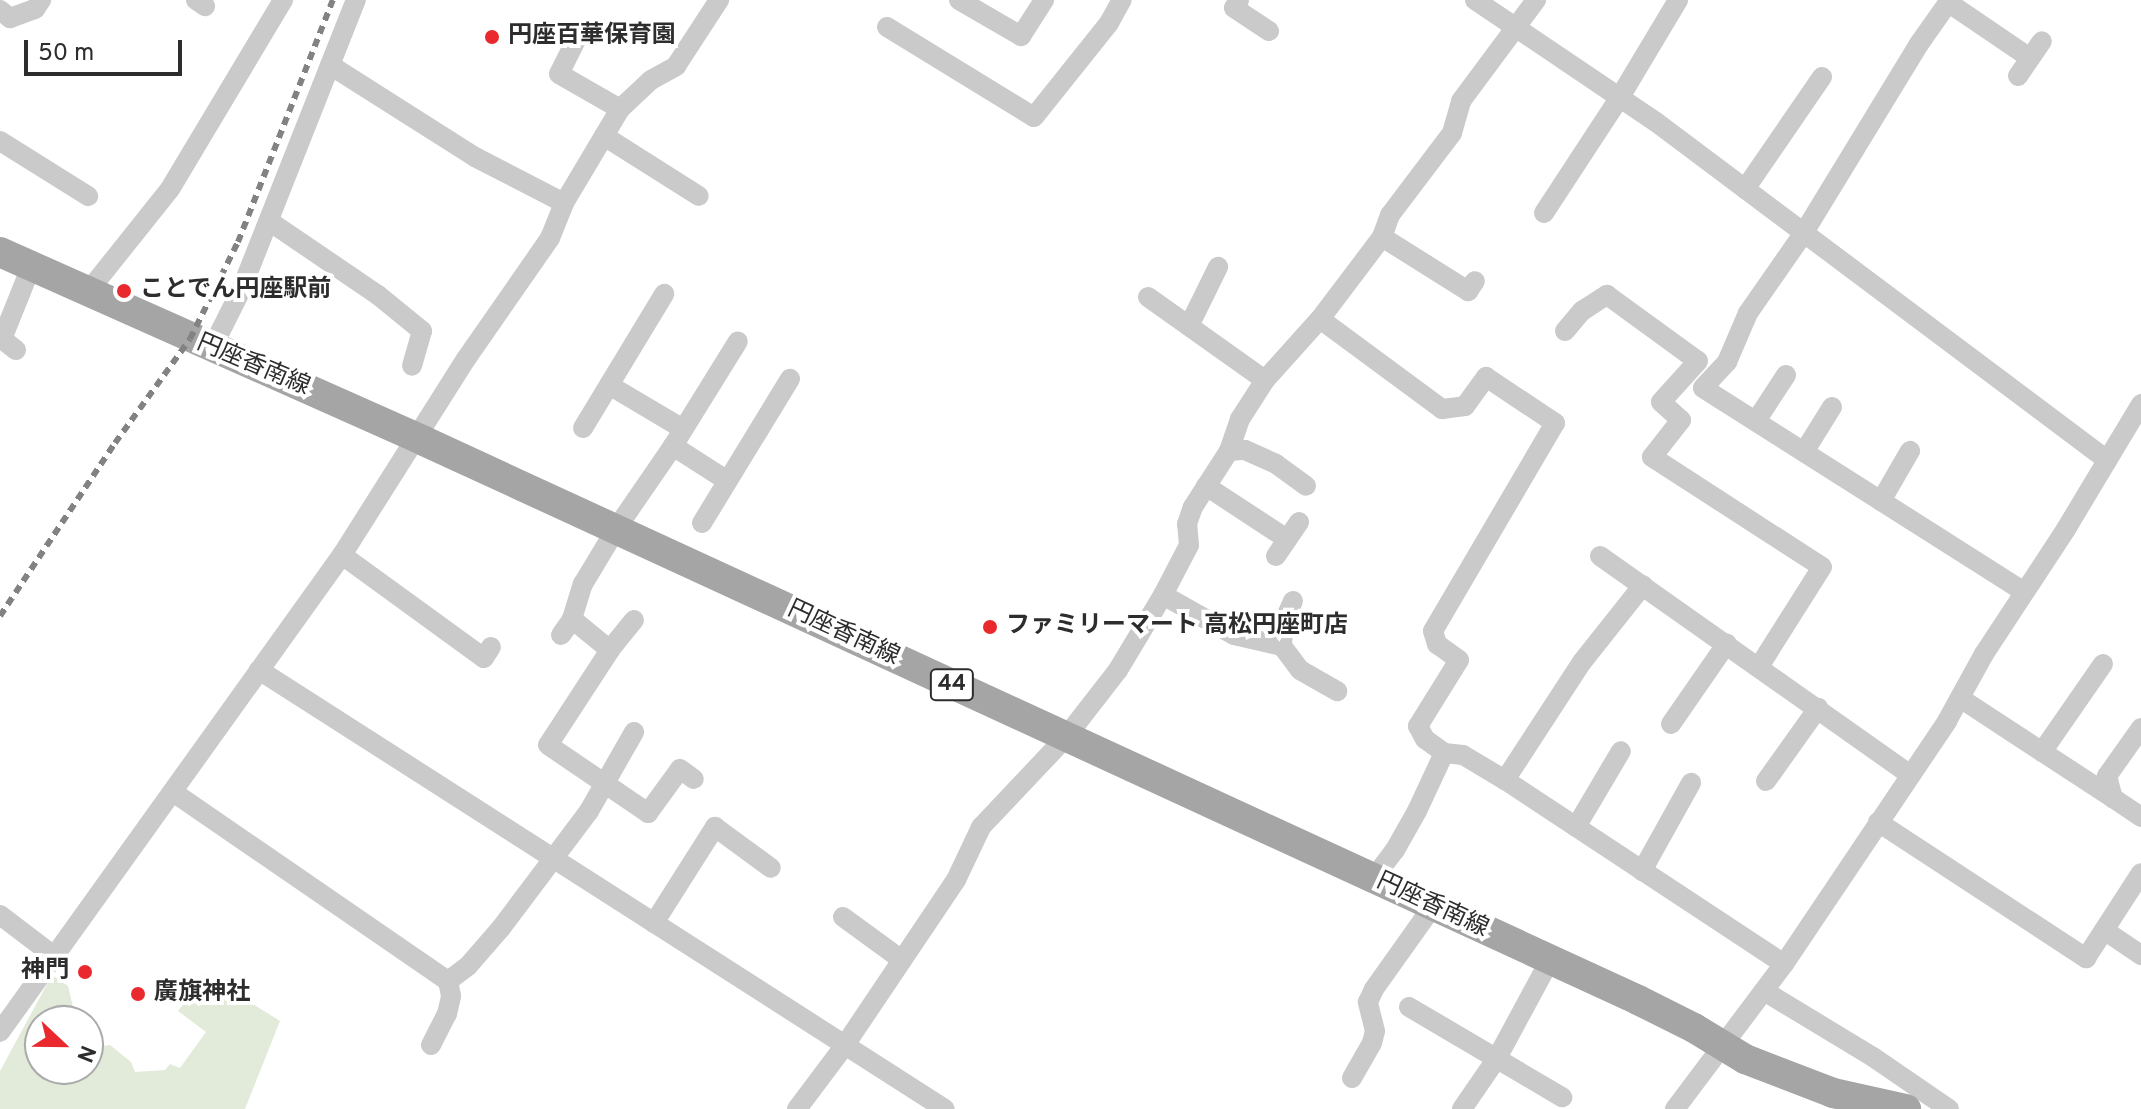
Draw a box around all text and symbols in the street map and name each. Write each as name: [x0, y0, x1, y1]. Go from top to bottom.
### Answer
place label: 円座百華保育園: [508, 23, 676, 51]
scale bar: [28, 24, 186, 74]
marker: 円座百華保育園: [483, 28, 501, 46]
text: 50 m: [38, 39, 94, 69]
place label: ことでん円座駅前: [140, 277, 332, 305]
marker: ことでん円座駅前: [115, 282, 133, 300]
street label: 円座香南線: [192, 329, 314, 403]
street label: 円座香南線: [783, 596, 903, 672]
place label: ファミリーマート 高松円座町店: [1006, 613, 1348, 641]
marker: ファミリーマート 高松円座町店: [981, 618, 999, 636]
road number: 44: [928, 667, 976, 703]
street label: 円座香南線: [1372, 868, 1492, 944]
place label: 神門: [21, 958, 69, 986]
marker: 神門: [76, 963, 94, 981]
place label: 廣旗神社: [154, 980, 250, 1008]
marker: 廣旗神社: [129, 985, 147, 1003]
north arrow: [24, 1005, 104, 1085]
text: N: [69, 1041, 100, 1066]

